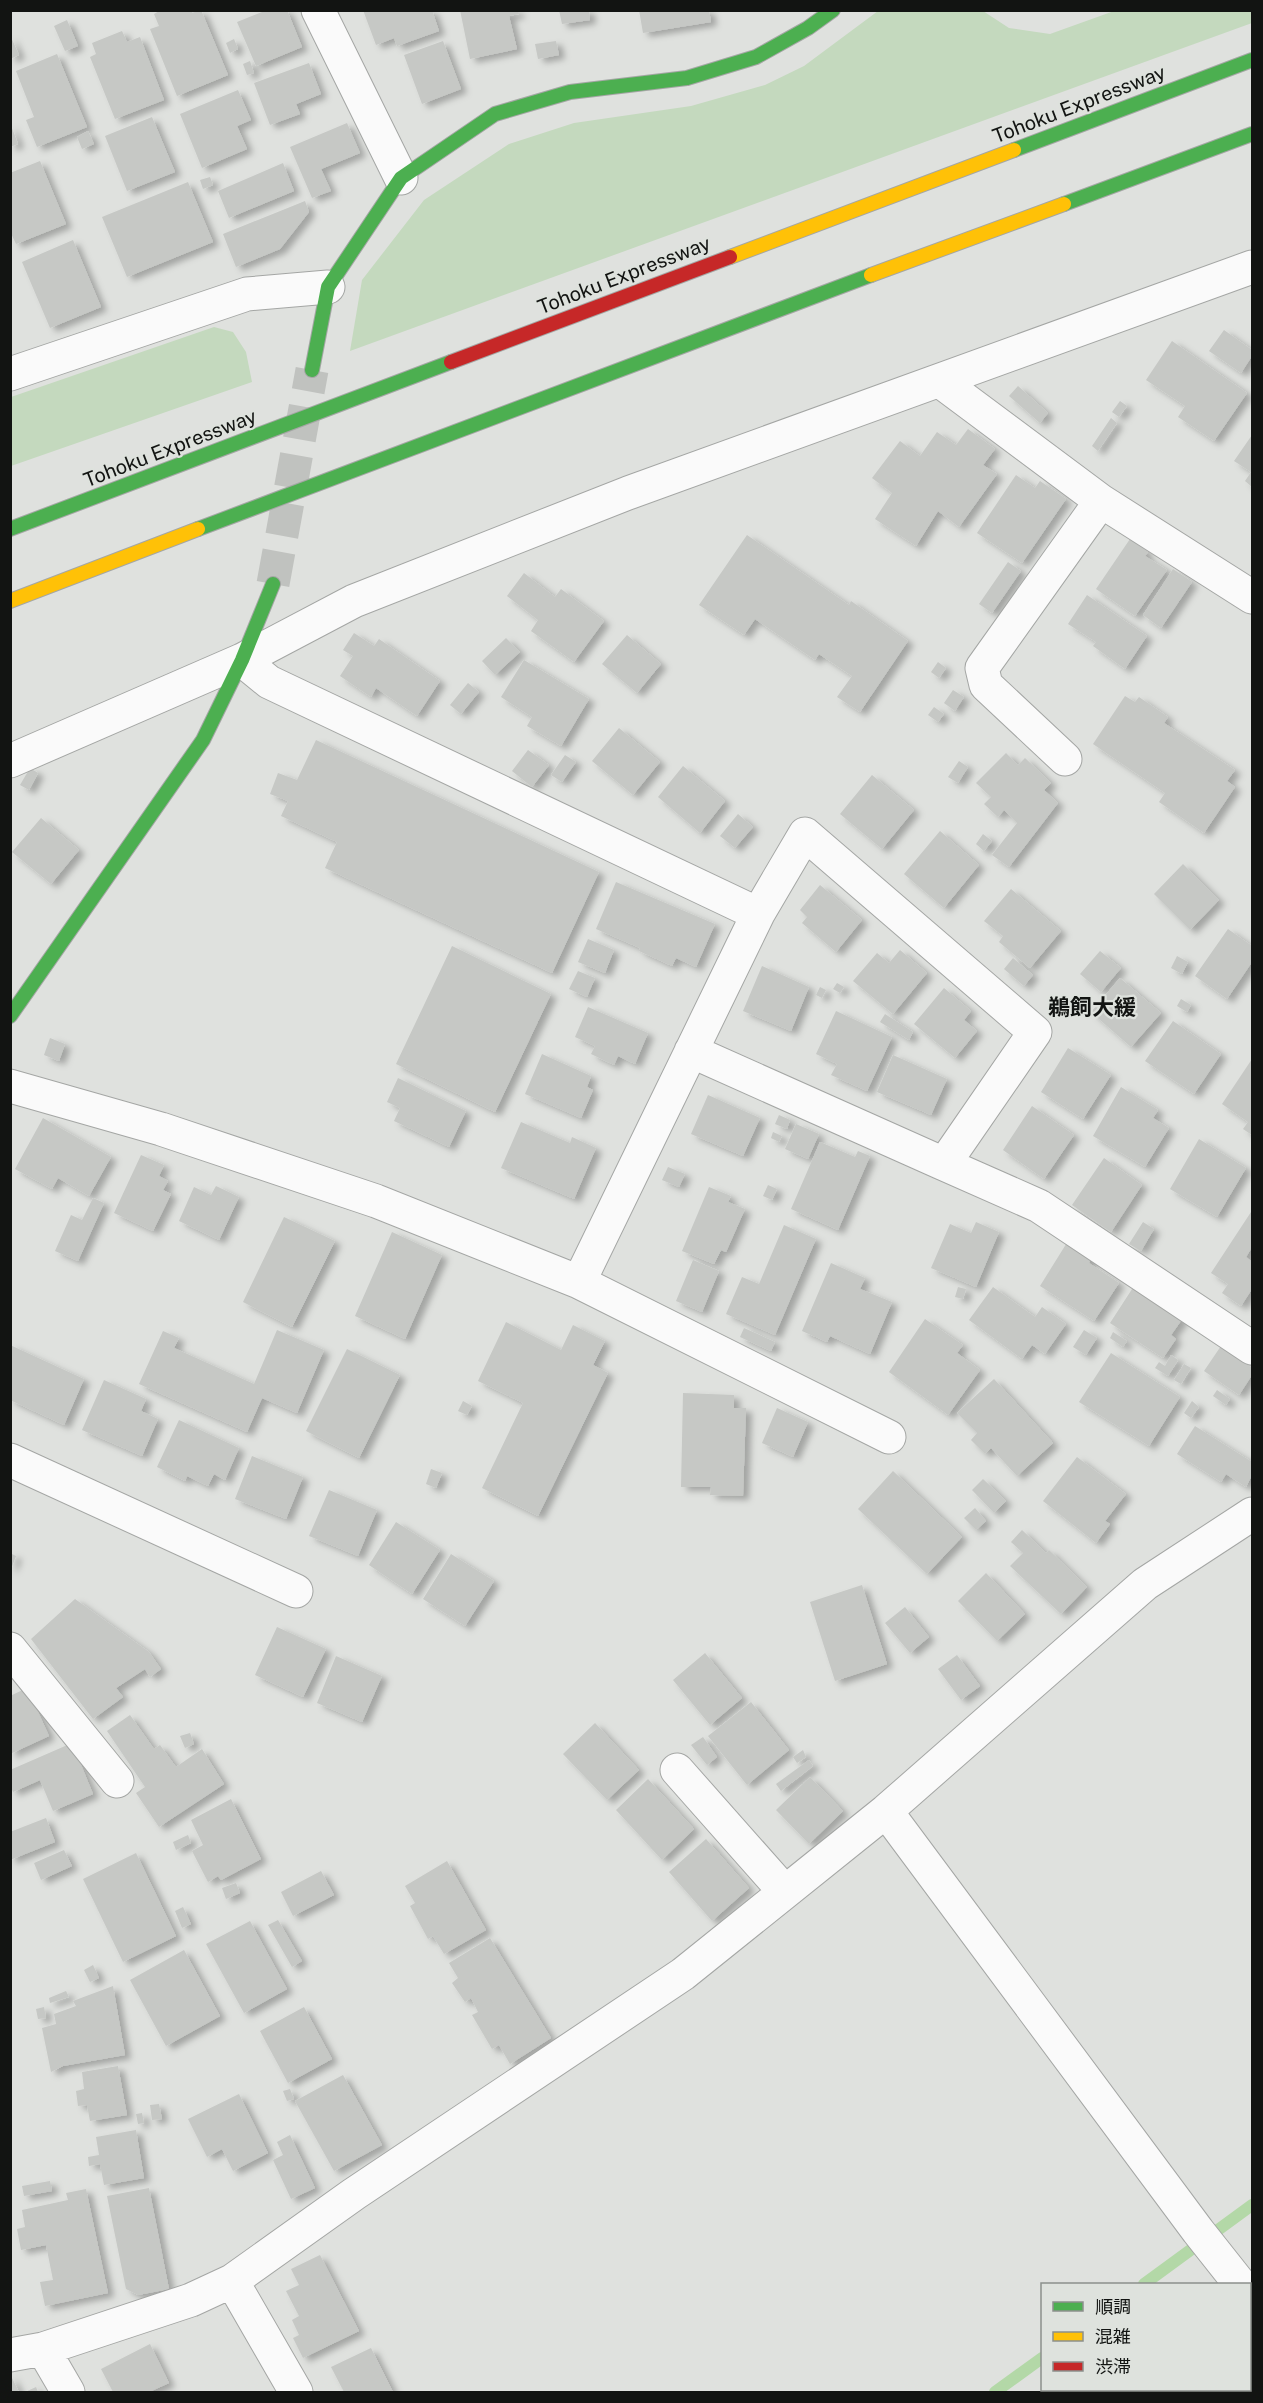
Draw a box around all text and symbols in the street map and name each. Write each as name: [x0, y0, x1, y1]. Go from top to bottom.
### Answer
street label: Tohoku Expressway: [989, 60, 1169, 148]
street label: Tohoku Expressway: [534, 231, 714, 319]
street label: Tohoku Expressway: [80, 404, 260, 492]
district label: 鵜飼大緩: [1048, 994, 1136, 1020]
legend: [1041, 2283, 1251, 2391]
text: 順調: [1095, 2296, 1131, 2317]
text: 混雑: [1095, 2326, 1131, 2347]
text: 渋滞: [1095, 2356, 1131, 2377]

